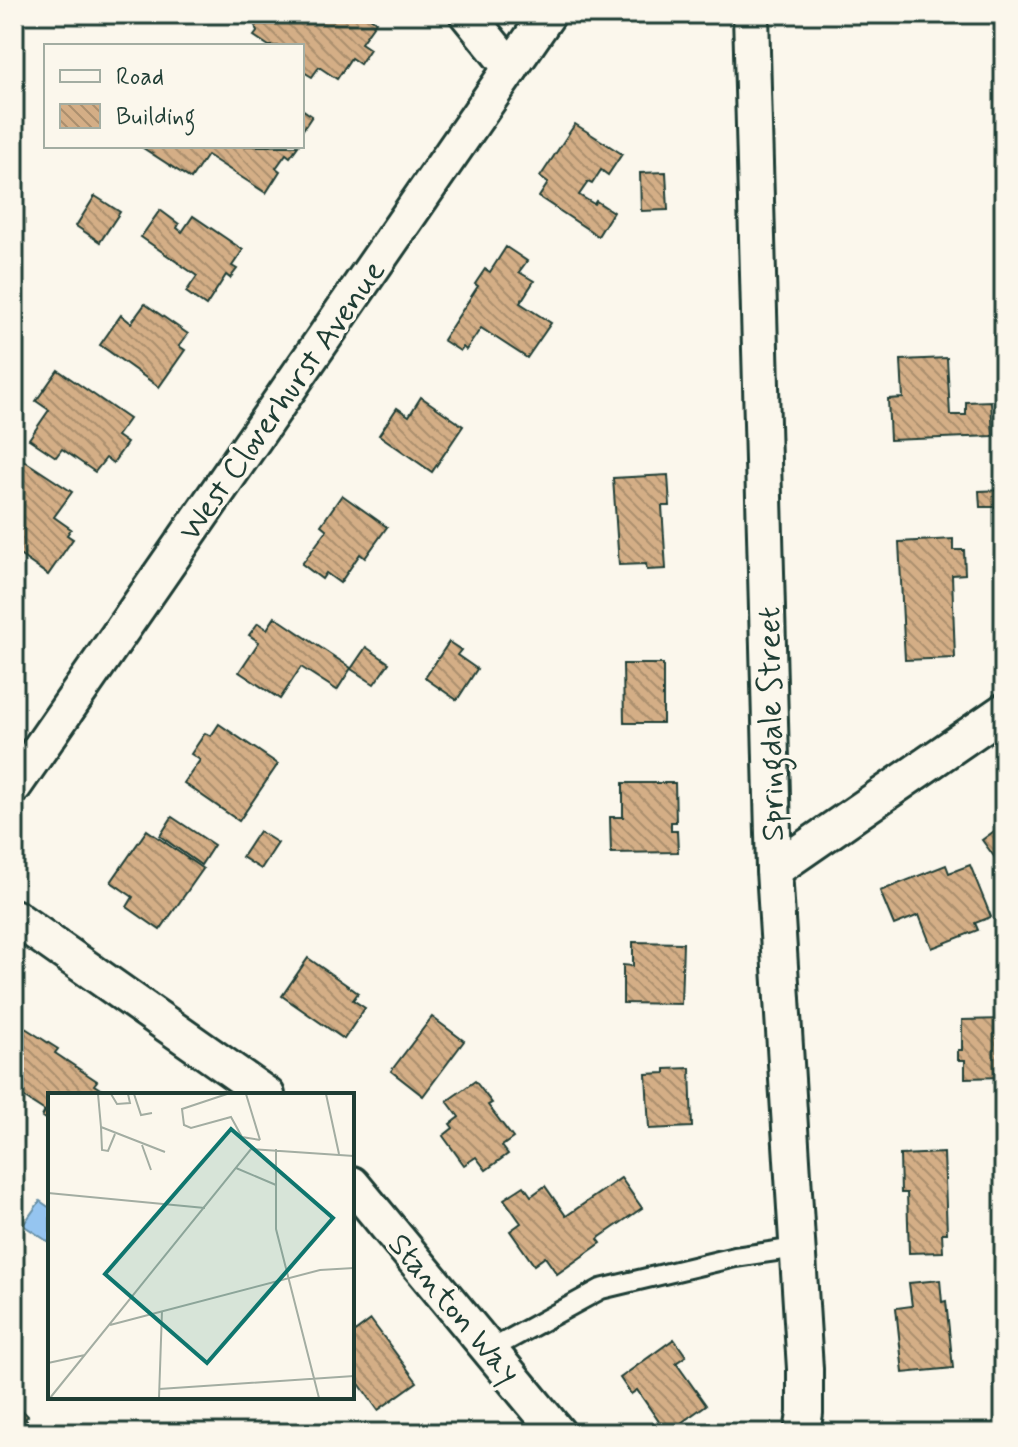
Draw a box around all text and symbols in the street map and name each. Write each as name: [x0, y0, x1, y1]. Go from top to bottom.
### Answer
legend: [44, 44, 304, 148]
text: Road: [116, 62, 164, 93]
text: Building: [116, 102, 196, 136]
street label: West Cloverhurst Avenue: [170, 252, 396, 550]
street label: Springdale Street: [749, 606, 798, 842]
inset map: [48, 1093, 354, 1399]
street label: Stanton Way: [378, 1225, 529, 1394]

